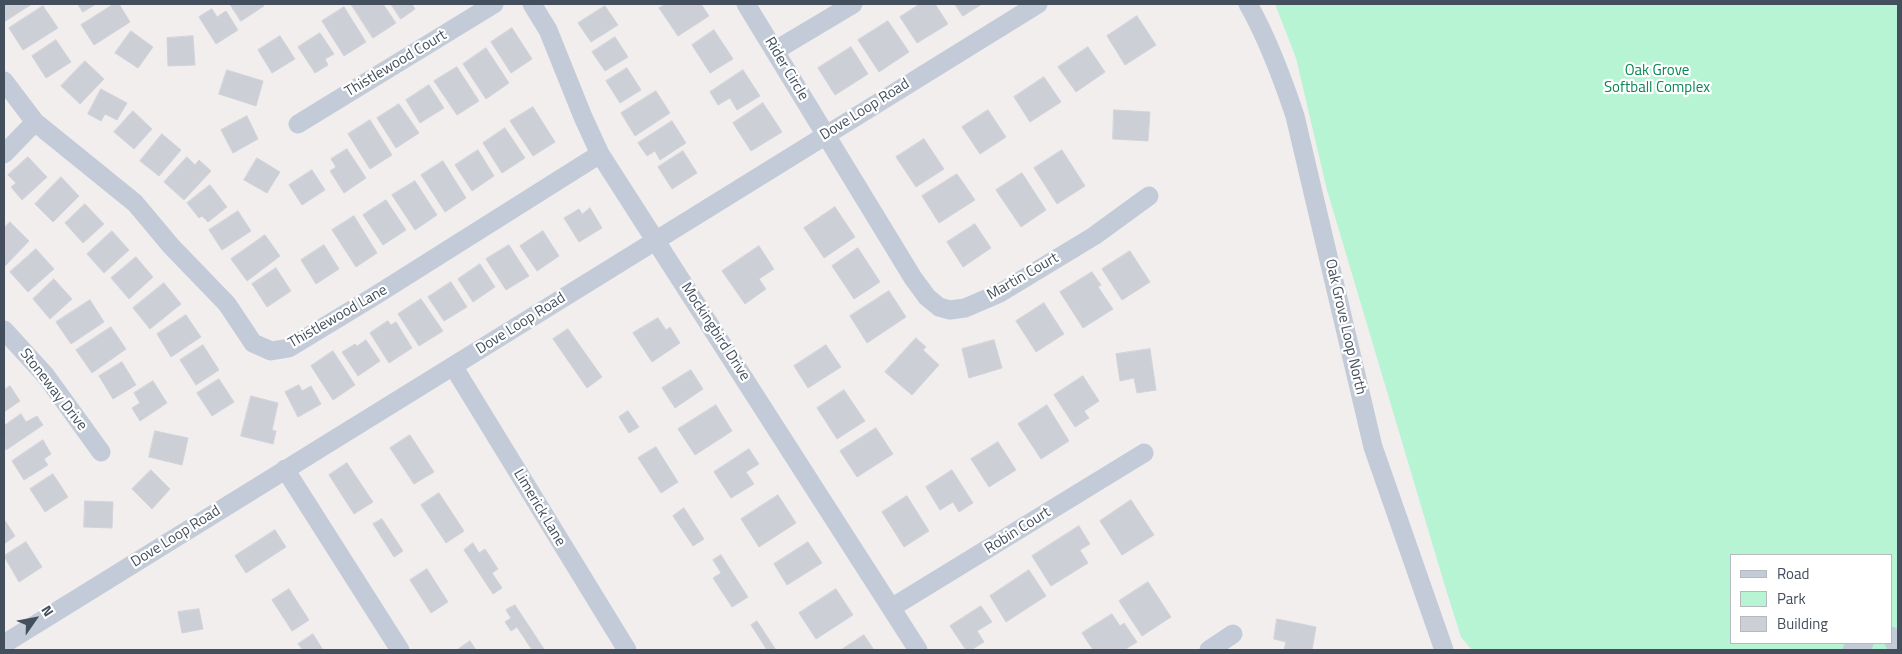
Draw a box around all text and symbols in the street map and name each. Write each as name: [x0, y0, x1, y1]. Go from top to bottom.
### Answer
street label: Thistlewood Court: [342, 27, 450, 101]
street label: Rider Circle: [760, 34, 812, 104]
park label: Oak Grove Softball Complex: [1604, 62, 1710, 97]
street label: Dove Loop Road: [817, 75, 913, 145]
street label: Martin Court: [984, 249, 1062, 305]
street label: Oak Grove Loop North: [1321, 257, 1369, 397]
street label: Mockingbird Drive: [677, 280, 753, 384]
street label: Thistlewood Lane: [285, 281, 391, 353]
street label: Dove Loop Road: [473, 289, 569, 359]
street label: Stoneway Drive: [15, 345, 91, 435]
street label: Limerick Lane: [509, 466, 569, 550]
street label: Dove Loop Road: [128, 502, 224, 572]
street label: Robin Court: [982, 504, 1054, 558]
legend: [1730, 554, 1892, 644]
text: Road: [1777, 562, 1809, 585]
text: Park: [1777, 587, 1806, 610]
north arrow: [10, 594, 60, 644]
text: N: [37, 601, 59, 620]
text: Building: [1777, 612, 1828, 635]

